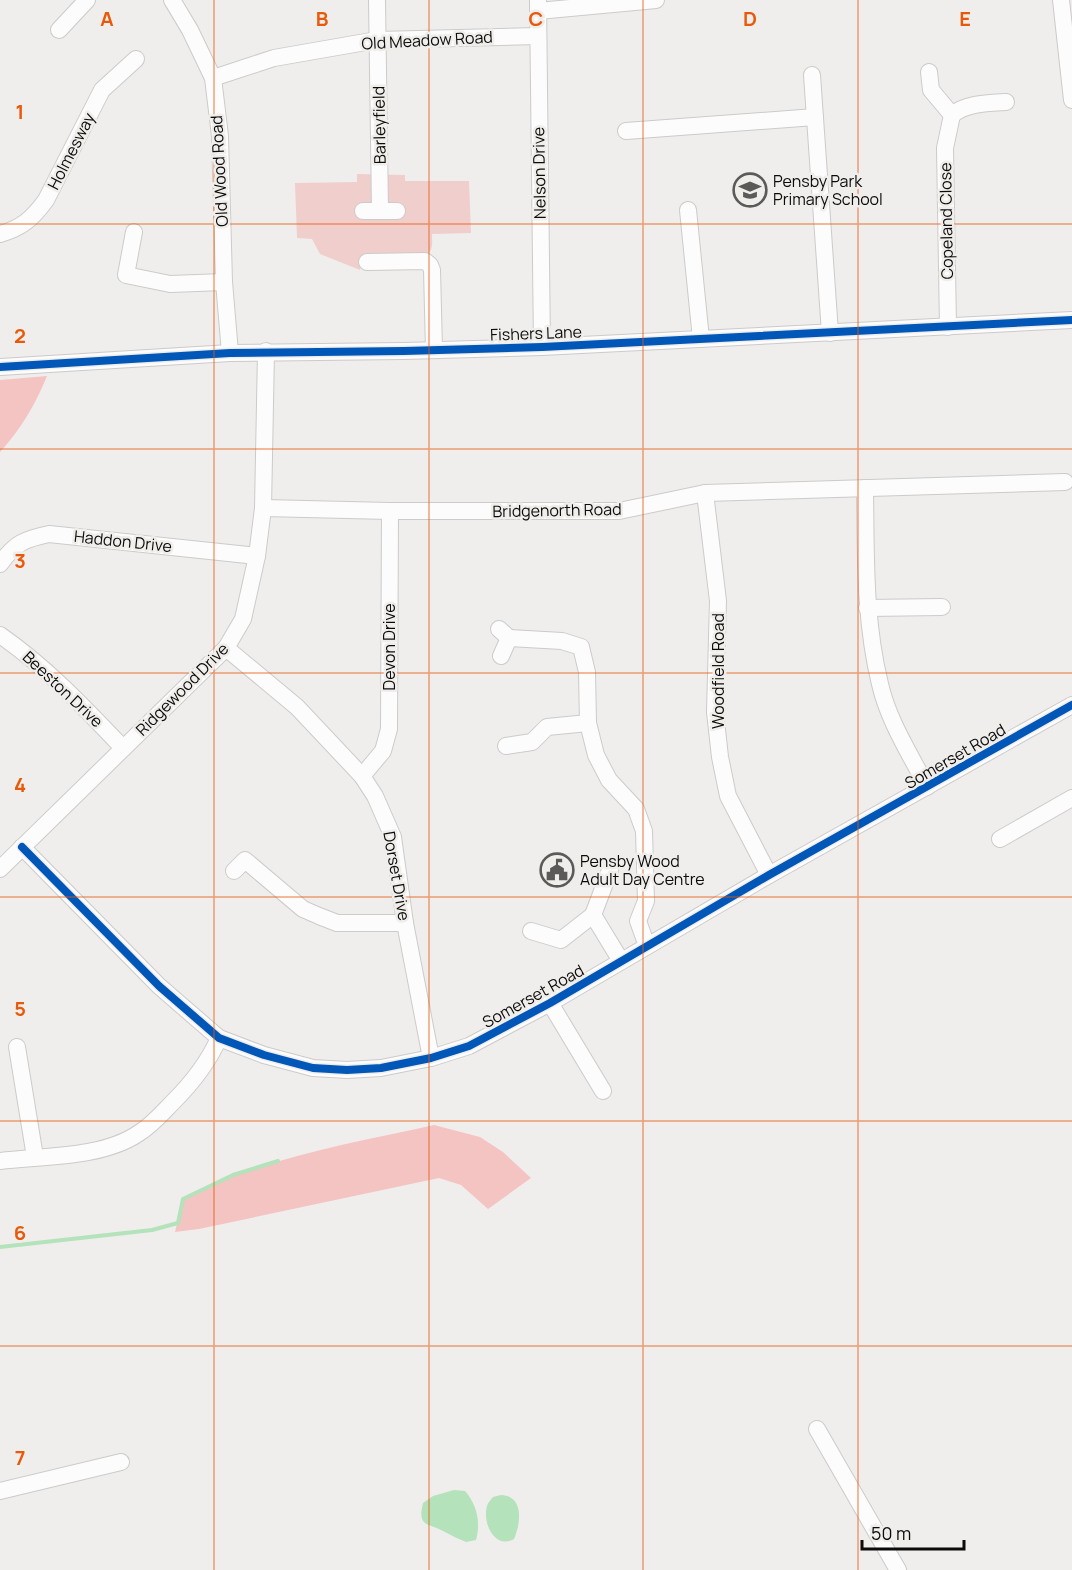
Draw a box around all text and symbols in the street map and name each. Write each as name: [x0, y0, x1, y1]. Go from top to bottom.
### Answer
text: A: [100, 5, 114, 32]
text: B: [316, 5, 329, 32]
text: C: [529, 5, 543, 32]
text: D: [743, 5, 757, 32]
text: E: [959, 5, 971, 32]
street label: Old Meadow Road: [361, 26, 493, 54]
street label: Barleyfield: [367, 86, 391, 164]
text: 1: [16, 98, 24, 125]
street label: Holmesway: [42, 108, 100, 193]
street label: Old Wood Road: [205, 115, 233, 227]
street label: Nelson Drive: [527, 127, 551, 219]
street label: Copeland Close: [934, 162, 958, 280]
place label: Pensby Park Primary School: [773, 170, 883, 210]
school or university icon: Pensby Park Primary School: [732, 172, 768, 208]
street label: Fishers Lane: [490, 320, 582, 346]
text: 2: [14, 322, 26, 349]
street label: Bridgenorth Road: [492, 498, 622, 522]
street label: Haddon Drive: [73, 525, 173, 557]
text: 3: [14, 547, 26, 574]
street label: Devon Drive: [378, 603, 400, 691]
street label: Woodfield Road: [707, 613, 729, 729]
street label: Ridgewood Drive: [131, 638, 233, 740]
street label: Beeston Drive: [18, 646, 108, 732]
street label: Somerset Road: [901, 718, 1009, 794]
text: 4: [14, 771, 26, 798]
street label: Dorset Drive: [378, 830, 416, 922]
place label: Pensby Wood Adult Day Centre: [580, 850, 705, 890]
public building icon: Pensby Wood Adult Day Centre: [539, 852, 575, 888]
street label: Somerset Road: [478, 959, 588, 1033]
text: 5: [14, 995, 26, 1022]
text: 6: [14, 1219, 26, 1246]
text: 7: [15, 1444, 25, 1471]
scale bar: [862, 1513, 964, 1551]
text: 50 m: [871, 1521, 911, 1545]

